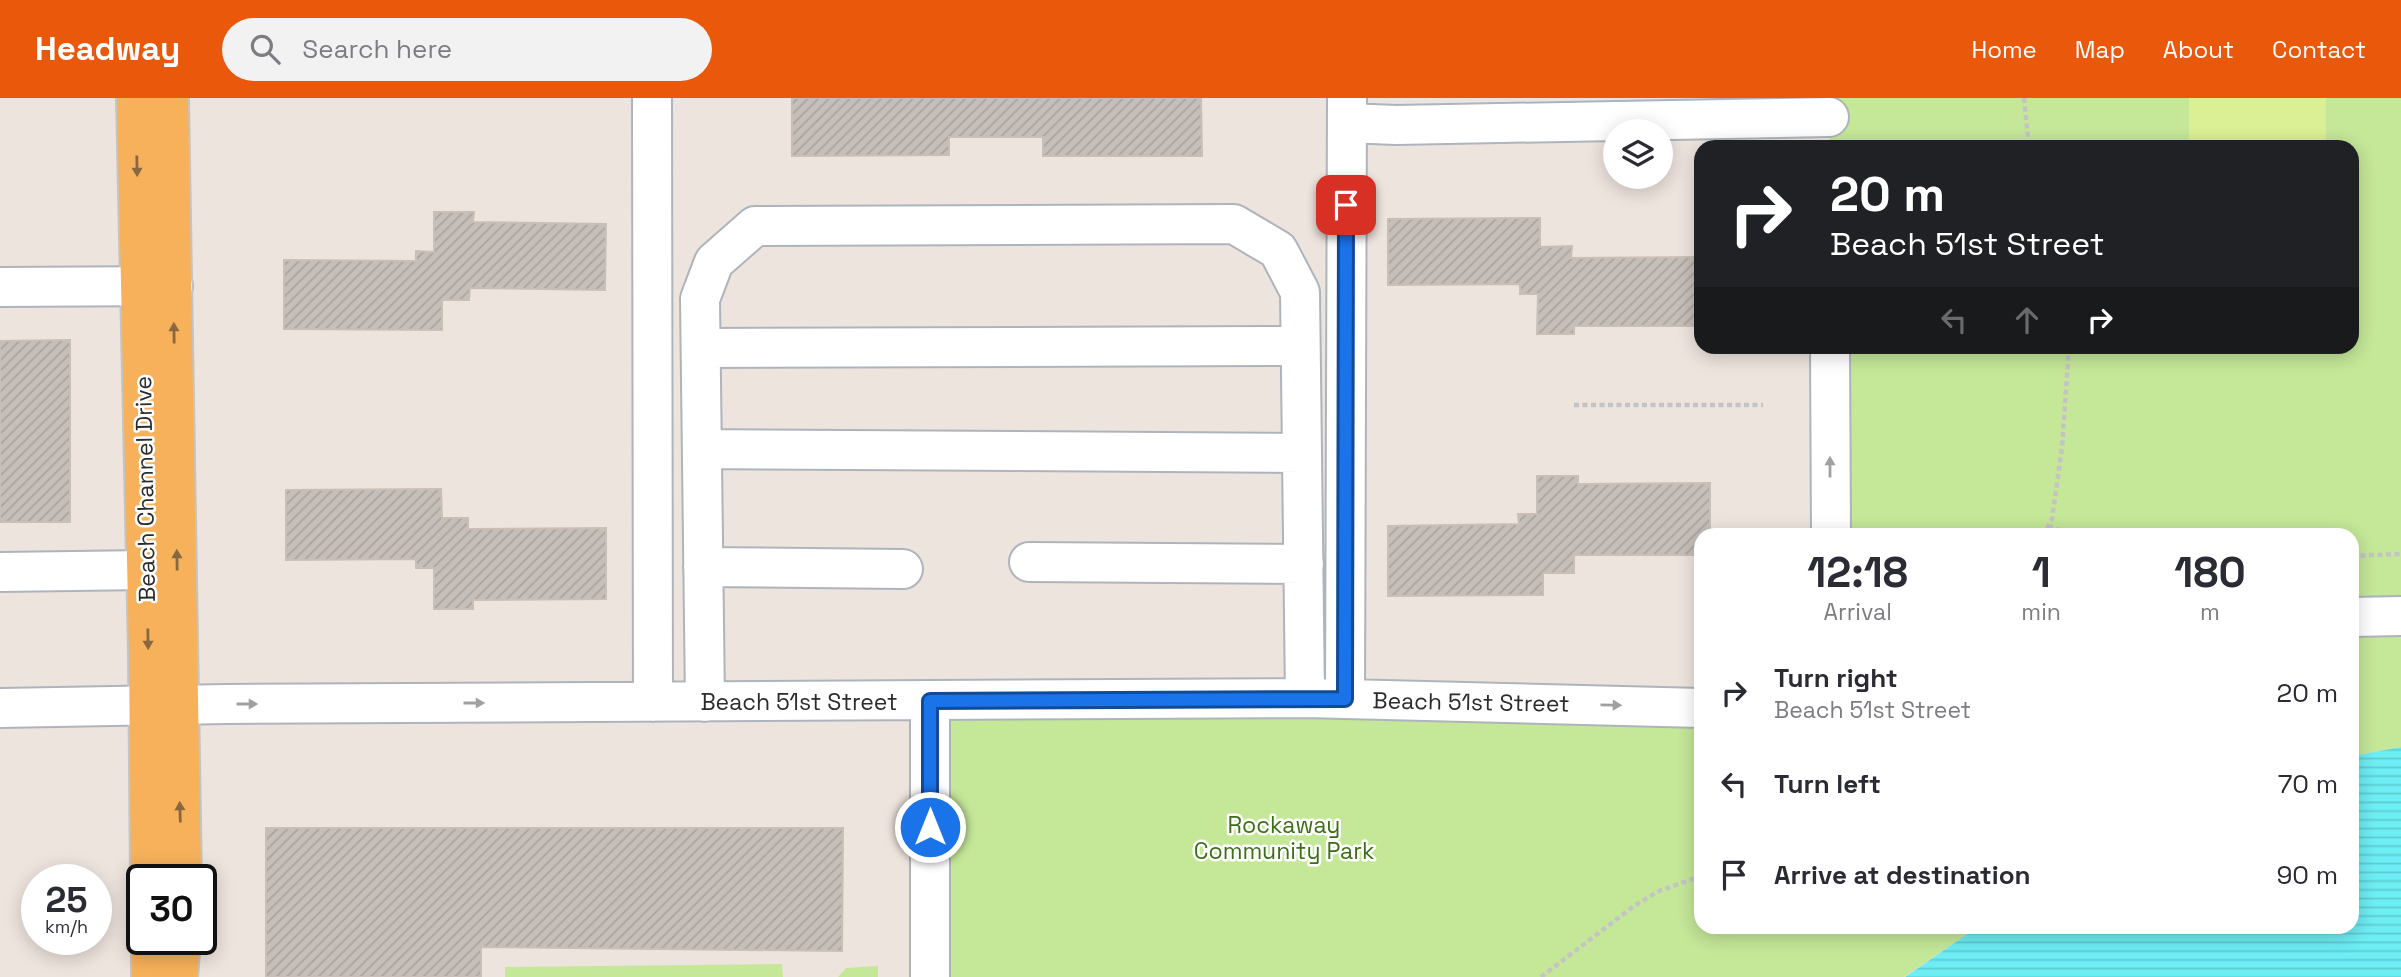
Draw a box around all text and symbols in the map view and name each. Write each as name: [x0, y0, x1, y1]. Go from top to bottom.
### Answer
search box: [222, 18, 712, 81]
text: Headway: [35, 28, 180, 70]
icon: search: [246, 30, 284, 68]
text: Search here: [302, 32, 452, 66]
text: Home: [1971, 34, 2037, 65]
text: Map: [2075, 34, 2125, 65]
text: About: [2163, 34, 2234, 65]
text: Contact: [2272, 34, 2366, 65]
map controls: [1603, 119, 1673, 189]
button: layers: [1603, 119, 1673, 189]
one-way arrow: [132, 155, 143, 177]
text: 20 m: [1830, 163, 1945, 225]
icon: right: [1715, 168, 1806, 259]
pin: [1316, 175, 1376, 235]
icon: arrive: [1327, 186, 1365, 224]
text: Beach 51st Street: [1830, 224, 2104, 264]
icon: left: [1935, 301, 1973, 339]
icon: ahead: [2008, 301, 2046, 339]
icon: right: [2081, 301, 2119, 339]
one-way arrow: [168, 321, 179, 343]
street label: Beach Channel Drive: [128, 376, 162, 602]
one-way arrow: [1824, 456, 1836, 478]
text: 12:18: [1807, 546, 1908, 599]
text: 1: [2032, 546, 2051, 599]
text: 180: [2174, 546, 2246, 599]
one-way arrow: [171, 549, 183, 571]
text: Arrival: [1823, 597, 1892, 627]
text: min: [2021, 597, 2061, 627]
text: m: [2200, 597, 2220, 627]
one-way arrow: [142, 628, 154, 650]
text: Turn right: [1774, 661, 1898, 695]
icon: right: [1715, 674, 1753, 712]
text: 20 m: [2277, 676, 2338, 710]
street label: Beach 51st Street: [1372, 685, 1570, 719]
street label: Beach 51st Street: [700, 687, 898, 717]
text: Beach 51st Street: [1774, 695, 1971, 725]
one-way arrow: [464, 697, 486, 709]
one-way arrow: [236, 698, 258, 710]
one-way arrow: [1600, 700, 1622, 711]
icon: left: [1715, 765, 1753, 803]
text: Turn left: [1774, 767, 1881, 801]
text: 70 m: [2278, 767, 2338, 801]
position arrow: [893, 790, 967, 864]
one-way arrow: [175, 801, 186, 823]
park label: Rockaway Community Park: [1194, 810, 1374, 866]
icon: arrive: [1715, 856, 1753, 894]
text: Arrive at destination: [1774, 858, 2031, 892]
text: 90 m: [2276, 858, 2338, 892]
speed limit sign: 30: [126, 864, 217, 955]
text: 25: [46, 878, 87, 922]
text: km/h: [45, 915, 88, 938]

